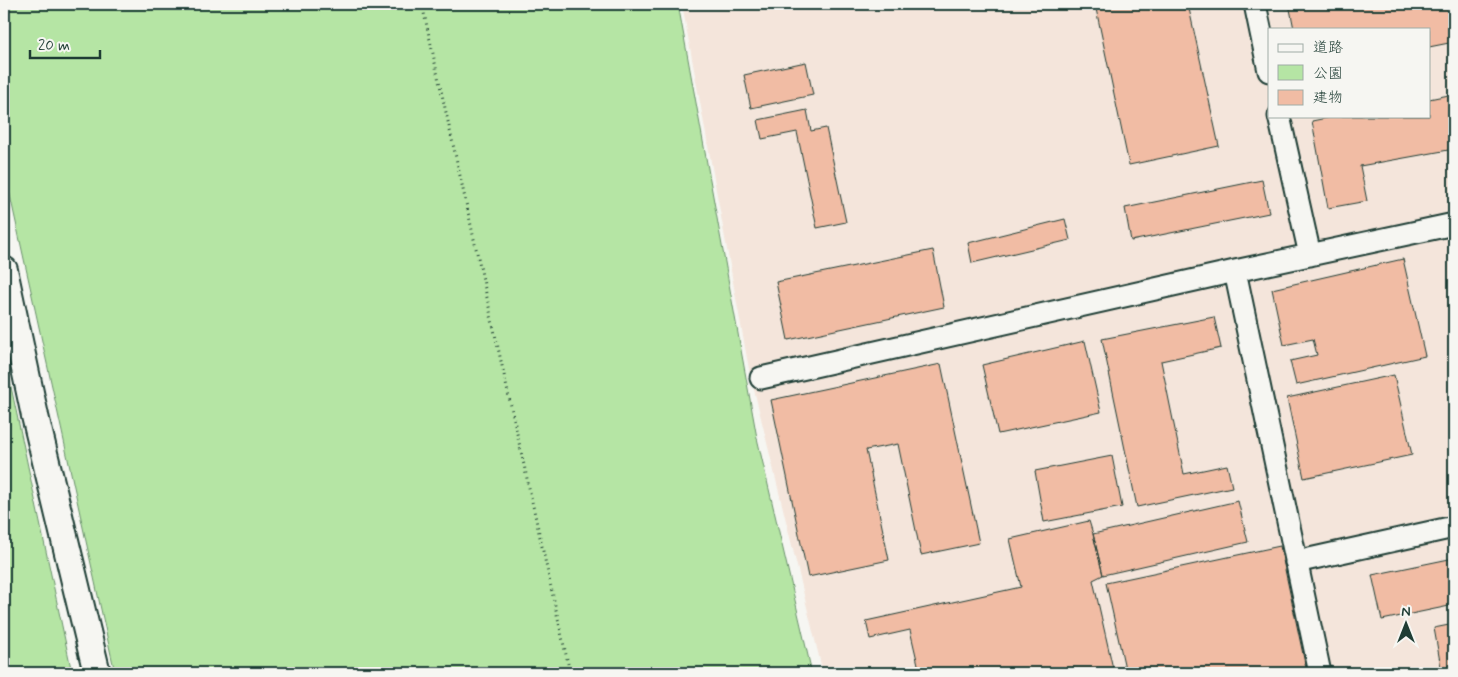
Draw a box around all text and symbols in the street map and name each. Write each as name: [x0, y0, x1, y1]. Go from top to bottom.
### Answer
scale bar: [30, 28, 100, 60]
legend: [1268, 28, 1430, 118]
text: 20 m: [38, 36, 70, 56]
text: 道路: [1313, 38, 1343, 58]
text: 公園: [1313, 64, 1343, 84]
text: 建物: [1313, 88, 1343, 108]
north arrow: [1380, 600, 1430, 650]
text: N: [1401, 603, 1411, 621]

